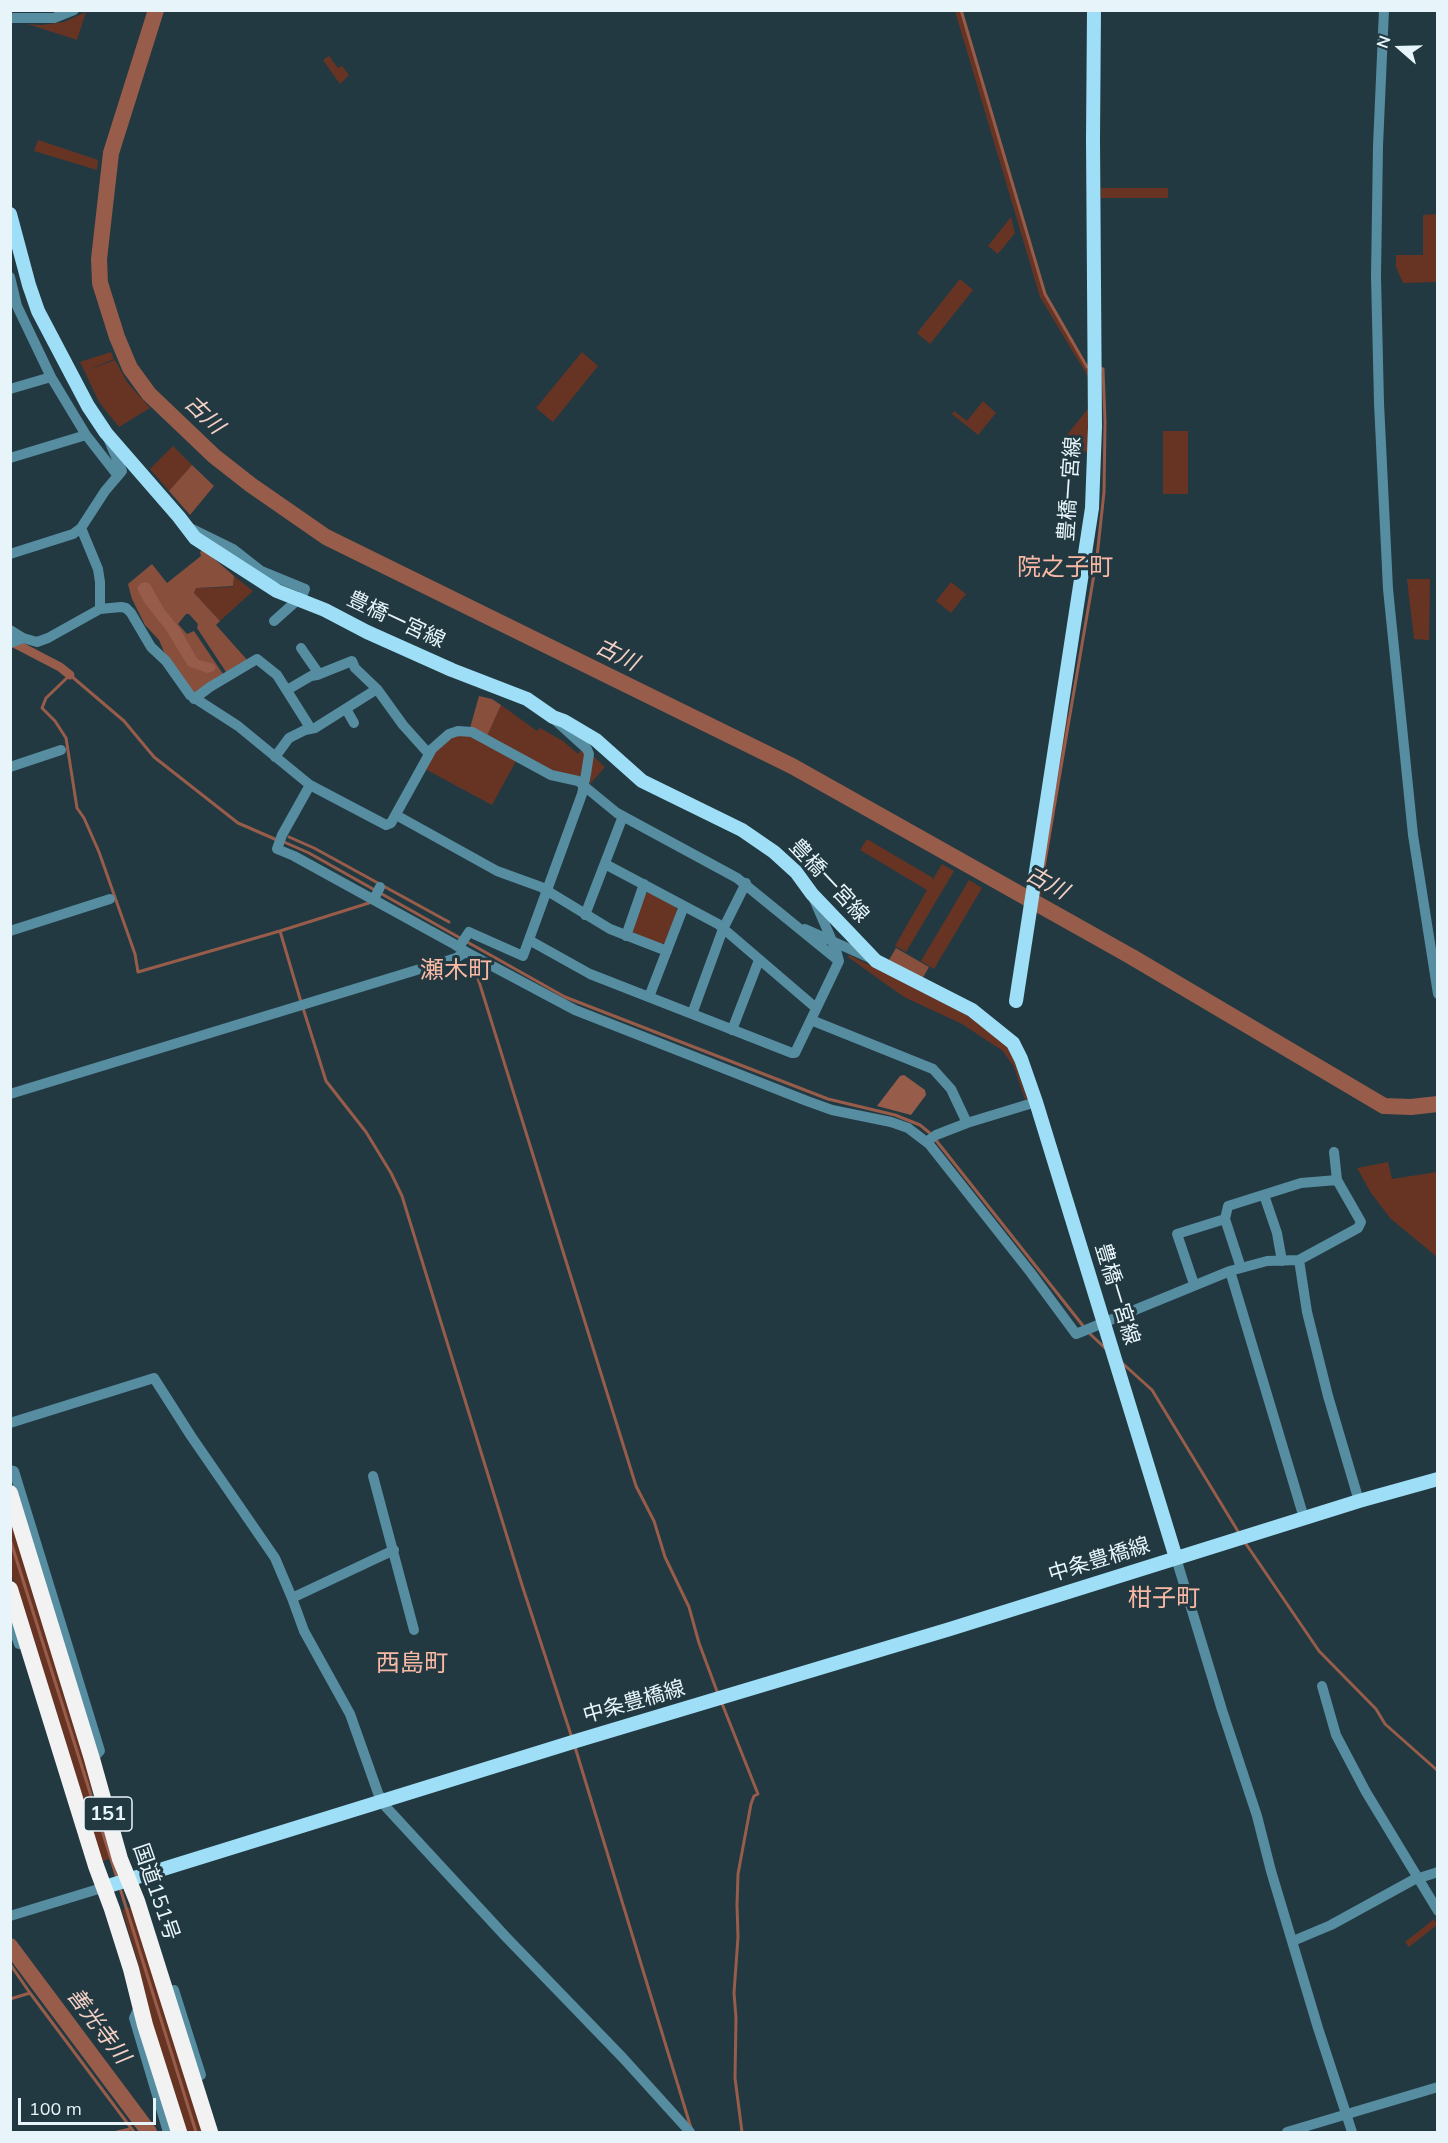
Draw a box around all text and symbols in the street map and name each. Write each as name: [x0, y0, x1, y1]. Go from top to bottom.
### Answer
north arrow: [1370, 18, 1430, 78]
text: N: [1372, 33, 1395, 51]
water label: 古川: [179, 390, 229, 440]
street label: 豊橋一宮線: [1054, 436, 1086, 542]
district label: 院之子町: [1017, 554, 1113, 582]
street label: 豊橋一宮線: [343, 586, 449, 654]
water label: 古川: [591, 633, 643, 677]
street label: 豊橋一宮線: [784, 834, 874, 928]
water label: 古川: [1021, 861, 1073, 905]
district label: 瀬木町: [420, 957, 492, 985]
street label: 豊橋一宮線: [1090, 1240, 1144, 1348]
street label: 中条豊橋線: [1045, 1533, 1153, 1587]
district label: 柑子町: [1128, 1585, 1200, 1613]
district label: 西島町: [376, 1650, 448, 1678]
street label: 中条豊橋線: [580, 1675, 688, 1729]
road number: 151: [84, 1797, 132, 1831]
street label: 国道151号: [128, 1840, 184, 1944]
water label: 善光寺川: [61, 1983, 135, 2069]
scale bar: [21, 2086, 159, 2124]
text: 100 m: [29, 2097, 82, 2120]

